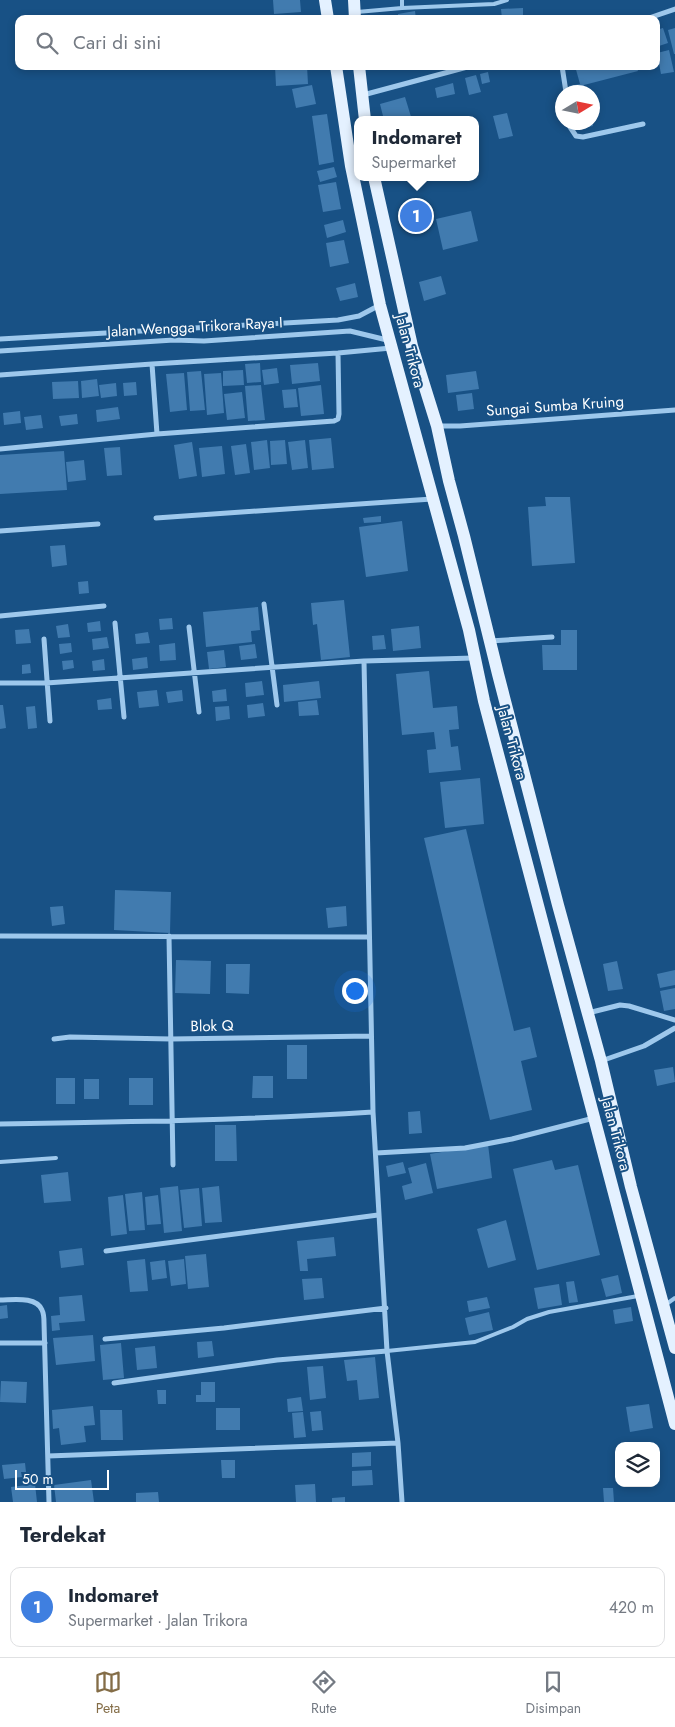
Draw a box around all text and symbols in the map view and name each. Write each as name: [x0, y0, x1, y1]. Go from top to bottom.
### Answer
search box: [15, 15, 660, 70]
icon: search: [33, 29, 61, 57]
text: Cari di sini: [73, 29, 161, 56]
north arrow: [555, 85, 600, 130]
popup: [354, 116, 479, 181]
text: Indomaret: [371, 124, 462, 151]
text: Supermarket: [371, 151, 456, 174]
pin: 1: [400, 197, 432, 235]
street label: Jalan Trikora: [389, 310, 430, 390]
street label: Jalan Wengga Trikora Raya I: [105, 311, 283, 343]
street label: Sungai Sumba Kruing: [485, 390, 625, 422]
street label: Jalan Trikora: [491, 702, 532, 782]
your location: [342, 978, 368, 1004]
street label: Blok Q: [190, 1015, 234, 1037]
street label: Jalan Trikora: [595, 1093, 636, 1173]
map controls: [615, 1442, 660, 1487]
button: layers: [615, 1442, 660, 1487]
scale bar: [15, 1467, 109, 1490]
text: 50 m: [22, 1469, 53, 1489]
text: Terdekat: [20, 1520, 105, 1550]
text: Indomaret: [68, 1582, 158, 1609]
text: 1: [33, 1596, 41, 1619]
text: 420 m: [609, 1596, 654, 1619]
text: Supermarket · Jalan Trikora: [68, 1609, 248, 1632]
tab: Peta: [94, 1668, 122, 1718]
tab: Rute: [310, 1668, 338, 1718]
tab: Disimpan: [526, 1668, 581, 1718]

